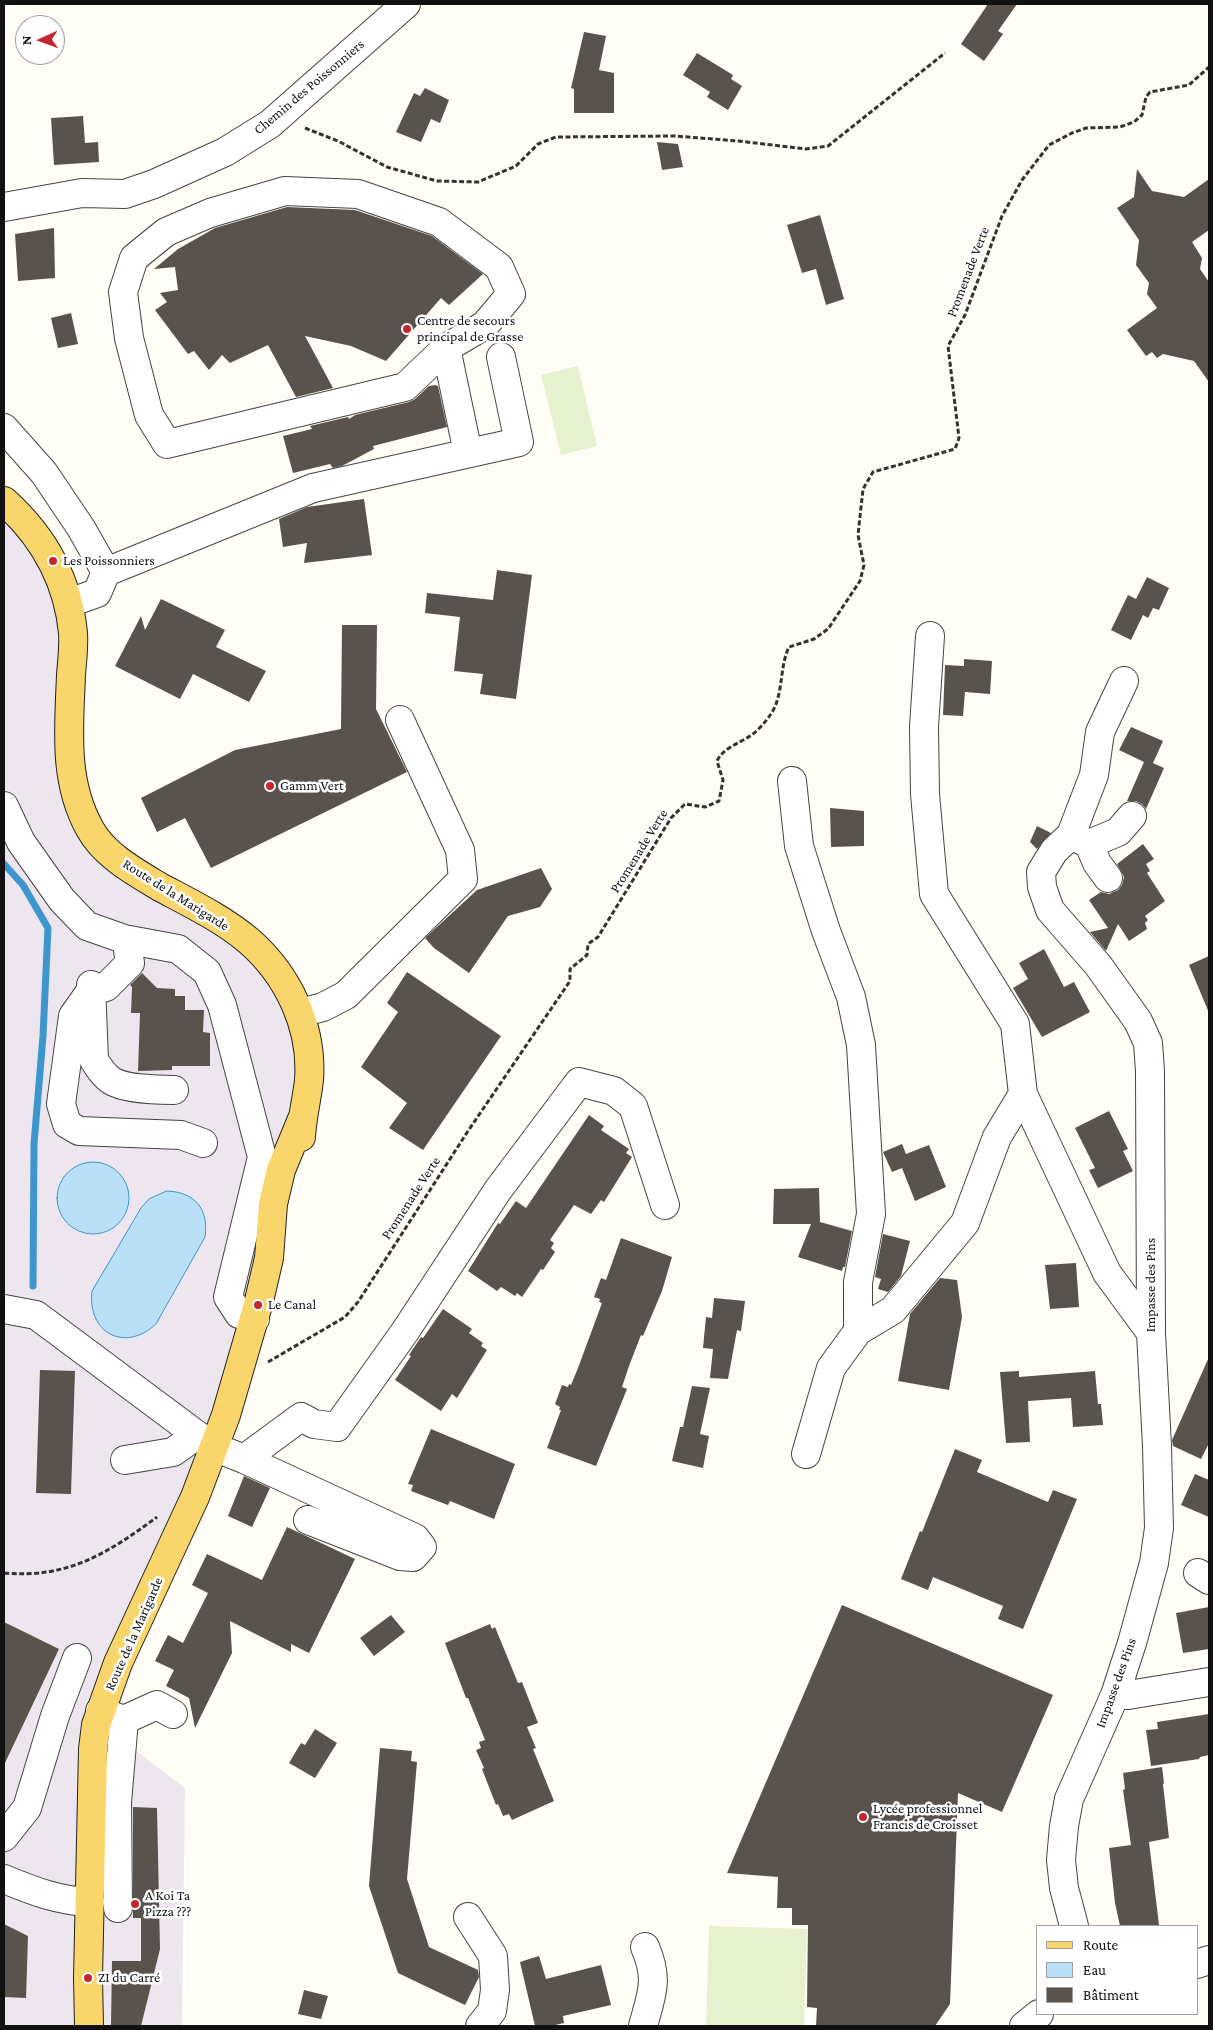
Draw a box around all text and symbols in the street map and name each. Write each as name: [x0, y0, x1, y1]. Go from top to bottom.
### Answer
north arrow: [15, 15, 65, 65]
text: N: [18, 35, 34, 46]
street label: Chemin des Poissonniers: [250, 36, 368, 138]
street label: Promenade Verte: [943, 224, 993, 320]
place label: Centre de secours principal de Grasse: [417, 313, 523, 346]
marker: Centre de secours principal de Grasse: [401, 323, 413, 335]
place label: Les Poissonniers: [63, 553, 155, 569]
marker: Les Poissonniers: [47, 555, 59, 567]
place label: Gamm Vert: [280, 778, 344, 794]
marker: Gamm Vert: [264, 780, 276, 792]
street label: Promenade Verte: [607, 806, 671, 896]
street label: Route de la Marigarde: [120, 855, 232, 935]
street label: Promenade Verte: [378, 1153, 444, 1243]
street label: Impasse des Pins: [1143, 1238, 1159, 1332]
place label: Le Canal: [268, 1297, 316, 1313]
marker: Le Canal: [252, 1299, 264, 1311]
street label: Route de la Marigarde: [101, 1575, 167, 1693]
street label: Impasse des Pins: [1092, 1636, 1140, 1730]
place label: Lycée professionnel Francis de Croisset: [873, 1801, 982, 1834]
marker: Lycée professionnel Francis de Croisset: [857, 1811, 869, 1823]
place label: A Koi Ta Pizza ???: [145, 1888, 191, 1920]
marker: A Koi Ta Pizza ???: [129, 1898, 141, 1910]
legend: [1036, 1925, 1198, 2015]
text: Route: [1083, 1937, 1118, 1953]
text: Eau: [1083, 1962, 1106, 1978]
place label: ZI du Carré: [98, 1970, 160, 1986]
marker: ZI du Carré: [82, 1972, 94, 1984]
text: Bâtiment: [1083, 1987, 1139, 2003]

